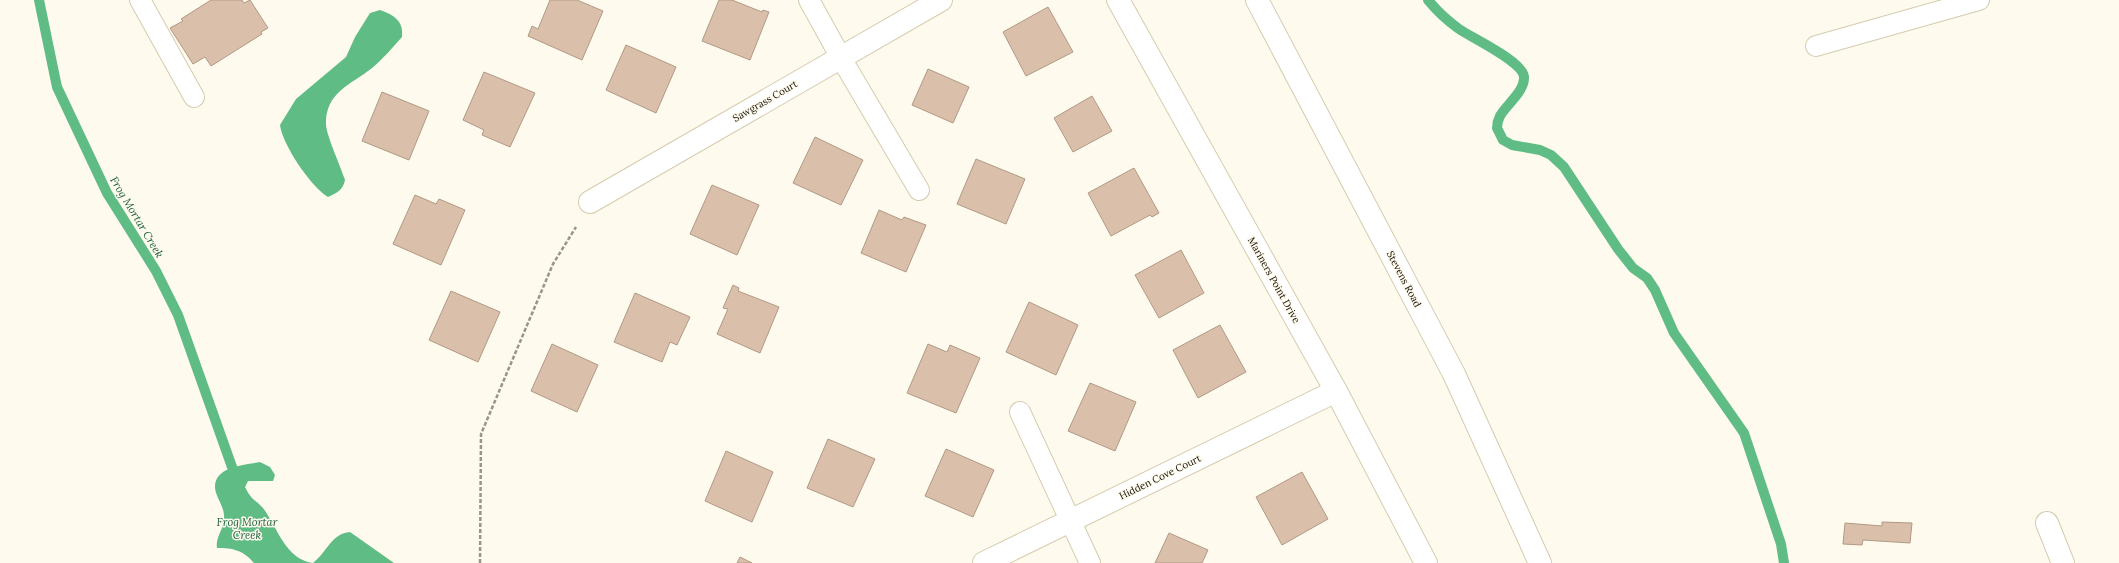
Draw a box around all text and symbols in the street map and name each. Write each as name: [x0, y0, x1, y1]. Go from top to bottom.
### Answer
street label: Sawgrass Court: [730, 77, 800, 125]
water label: Frog Mortar Creek: [107, 174, 167, 260]
street label: Mariners Point Drive: [1245, 235, 1303, 326]
street label: Stevens Road: [1384, 249, 1424, 309]
street label: Hidden Cove Court: [1117, 451, 1203, 502]
water label: Frog Mortar Creek: [217, 515, 278, 542]

